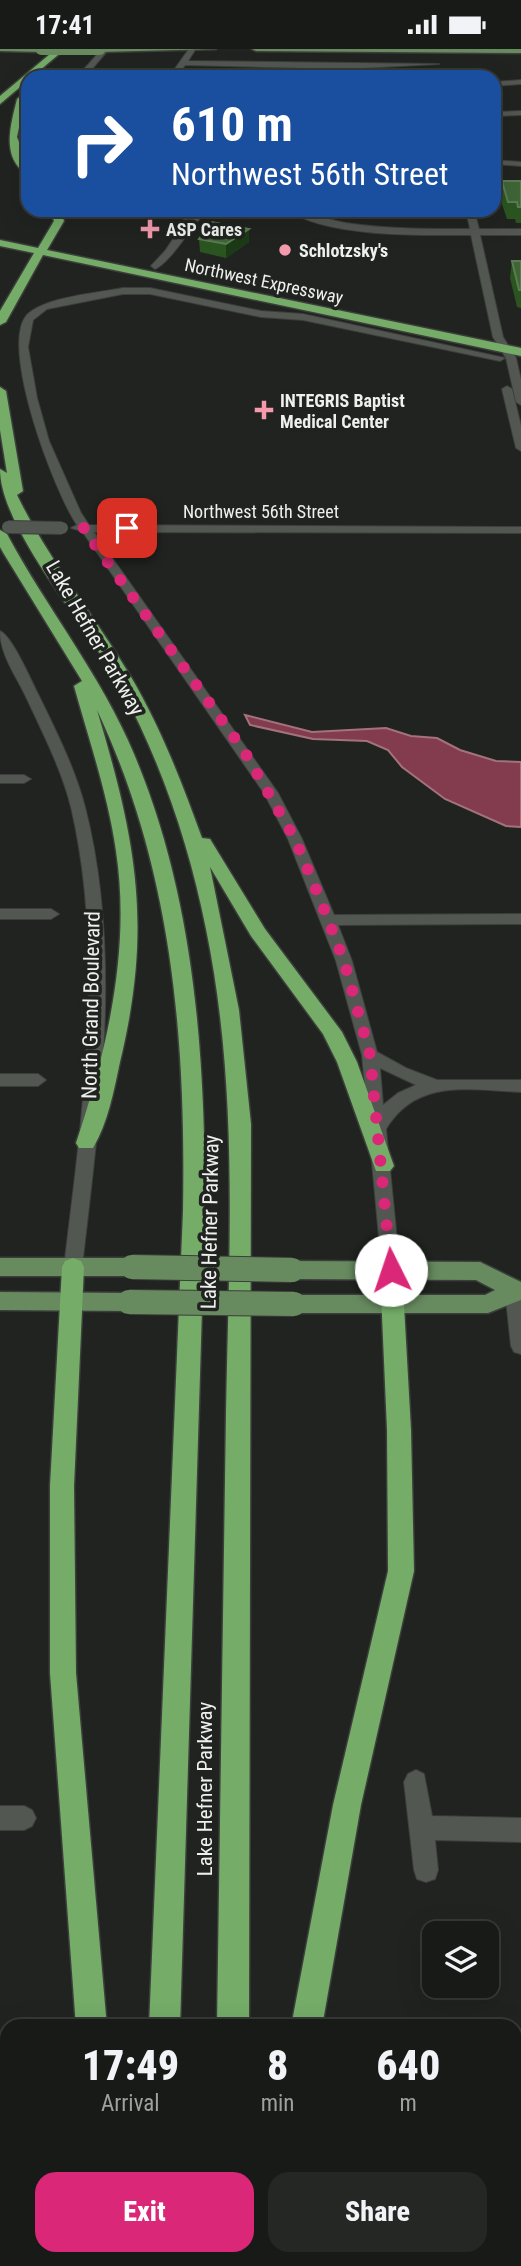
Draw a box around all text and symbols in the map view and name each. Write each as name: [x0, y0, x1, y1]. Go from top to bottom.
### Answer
text: 17:41: [35, 10, 95, 40]
text: 610 m: [171, 96, 293, 153]
icon: right: [56, 98, 147, 189]
text: Northwest 56th Street: [171, 155, 448, 193]
marker: ASP Cares: [140, 219, 160, 239]
place label: ASP Cares: [166, 219, 242, 240]
place label: Schlotzsky's: [299, 240, 388, 261]
marker: Schlotzsky's: [277, 242, 293, 258]
street label: Northwest Expressway: [183, 254, 346, 308]
place label: INTEGRIS Baptist Medical Center: [280, 390, 405, 432]
marker: INTEGRIS Baptist Medical Center: [254, 400, 274, 420]
pin: [97, 498, 157, 558]
street label: Northwest 56th Street: [183, 501, 339, 522]
icon: arrive: [108, 509, 146, 547]
street label: Lake Hefner Parkway: [41, 556, 149, 720]
street label: North Grand Boulevard: [77, 911, 105, 1099]
street label: Lake Hefner Parkway: [196, 1134, 224, 1309]
position arrow: [354, 1233, 428, 1307]
street label: Lake Hefner Parkway: [193, 1702, 217, 1876]
map controls: [422, 1921, 499, 1998]
button: layers: [422, 1921, 499, 1998]
text: 17:49: [82, 2041, 179, 2090]
text: 8: [267, 2041, 288, 2090]
text: 640: [376, 2041, 440, 2090]
text: Arrival: [101, 2090, 160, 2117]
text: min: [261, 2090, 294, 2117]
text: m: [400, 2090, 417, 2117]
button: Exit: [35, 2172, 254, 2252]
button: Share: [268, 2172, 487, 2252]

